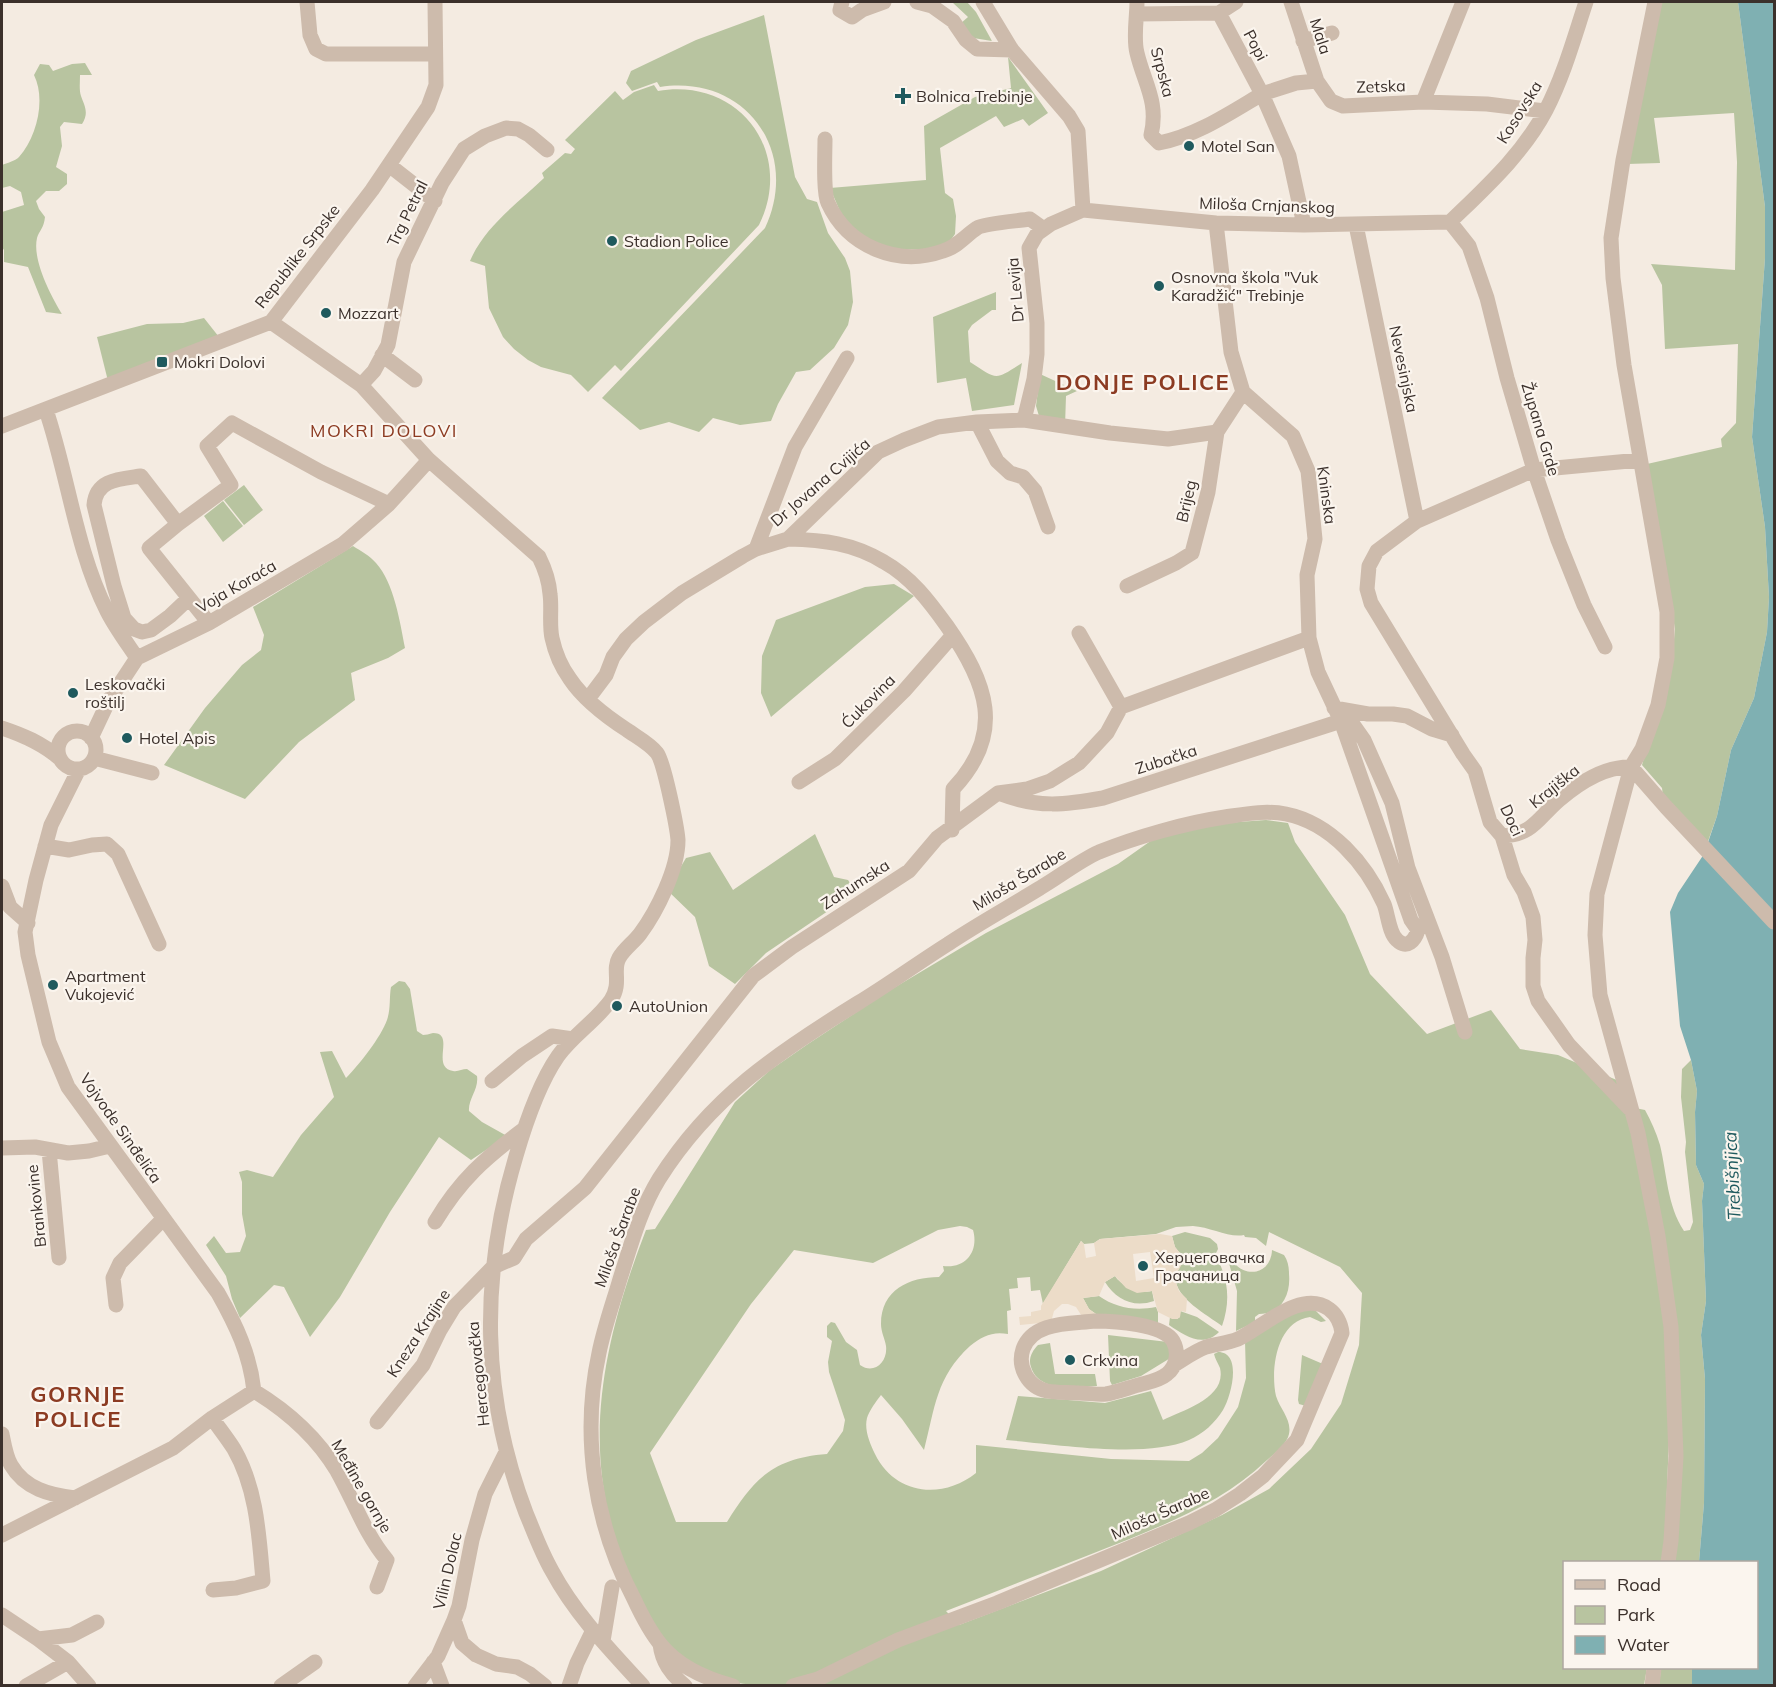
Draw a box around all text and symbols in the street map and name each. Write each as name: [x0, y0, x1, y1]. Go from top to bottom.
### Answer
street label: Mala: [1306, 15, 1336, 57]
street label: Popi: [1240, 26, 1272, 64]
street label: Srpska: [1147, 45, 1179, 99]
street label: Zetska: [1356, 75, 1406, 97]
street label: Kosovska: [1492, 77, 1546, 147]
place label: Bolnica Trebinje: [916, 86, 1033, 106]
marker: Bolnica Trebinje: [894, 87, 912, 105]
place label: Motel San: [1201, 136, 1275, 156]
marker: Motel San: [1182, 139, 1196, 153]
street label: Trg Petral: [382, 176, 432, 250]
street label: Miloša Crnjanskog: [1199, 193, 1335, 217]
street label: Republike Srpske: [250, 200, 344, 312]
place label: Stadion Police: [624, 231, 729, 251]
marker: Stadion Police: [605, 234, 619, 248]
street label: Dr Levija: [1002, 257, 1028, 323]
place label: Osnovna škola "Vuk Karadžić" Trebinje: [1171, 267, 1319, 305]
marker: Osnovna škola "Vuk Karadžić" Trebinje: [1152, 279, 1166, 293]
place label: Mozzart: [338, 303, 399, 323]
marker: Mozzart: [319, 306, 333, 320]
street label: Nevesinjska: [1385, 324, 1423, 414]
place label: Mokri Dolovi: [174, 352, 265, 372]
marker: Mokri Dolovi: [155, 355, 169, 369]
district label: DONJE POLICE: [1056, 368, 1230, 396]
street label: Župana Grde: [1517, 380, 1565, 478]
district label: MOKRI DOLOVI: [310, 419, 458, 442]
street label: Dr Jovana Cvijića: [766, 433, 874, 531]
street label: Kninska: [1313, 465, 1341, 525]
street label: Brijeg: [1171, 478, 1201, 524]
street label: Voja Koraća: [193, 555, 279, 617]
street label: Ćukovina: [837, 670, 899, 732]
place label: Leskovački roštilj: [85, 674, 165, 712]
marker: Leskovački roštilj: [66, 686, 80, 700]
place label: Hotel Apis: [139, 728, 216, 748]
marker: Hotel Apis: [120, 731, 134, 745]
street label: Zubačka: [1133, 740, 1199, 778]
street label: Krajiška: [1525, 760, 1583, 812]
street label: Doci: [1496, 801, 1528, 839]
street label: Miloša Šarabe: [969, 843, 1069, 915]
street label: Zahumska: [817, 855, 893, 913]
place label: Apartment Vukojević: [65, 966, 146, 1004]
marker: Apartment Vukojević: [46, 978, 60, 992]
place label: AutoUnion: [629, 996, 708, 1016]
marker: AutoUnion: [610, 999, 624, 1013]
street label: Vojvode Sinđelića: [76, 1069, 166, 1187]
water label: Trebišnjica: [1718, 1131, 1746, 1221]
street label: Brankovine: [22, 1164, 50, 1248]
street label: Miloša Šarabe: [590, 1184, 644, 1290]
place label: Херцеговачка Грачаница: [1155, 1247, 1265, 1285]
marker: Херцеговачка Грачаница: [1136, 1259, 1150, 1273]
street label: Kneza Krajine: [382, 1285, 454, 1381]
street label: Hercegovačka: [463, 1321, 493, 1427]
place label: Crkvina: [1082, 1350, 1138, 1370]
marker: Crkvina: [1063, 1353, 1077, 1367]
district label: GORNJE POLICE: [30, 1380, 126, 1433]
street label: Međine gornje: [327, 1436, 397, 1536]
street label: Miloša Šarabe: [1108, 1482, 1212, 1544]
street label: Vilin Dolac: [428, 1530, 466, 1612]
legend: [1563, 1561, 1758, 1669]
text: Road: [1617, 1573, 1661, 1596]
text: Park: [1617, 1603, 1656, 1626]
text: Water: [1617, 1633, 1670, 1656]

